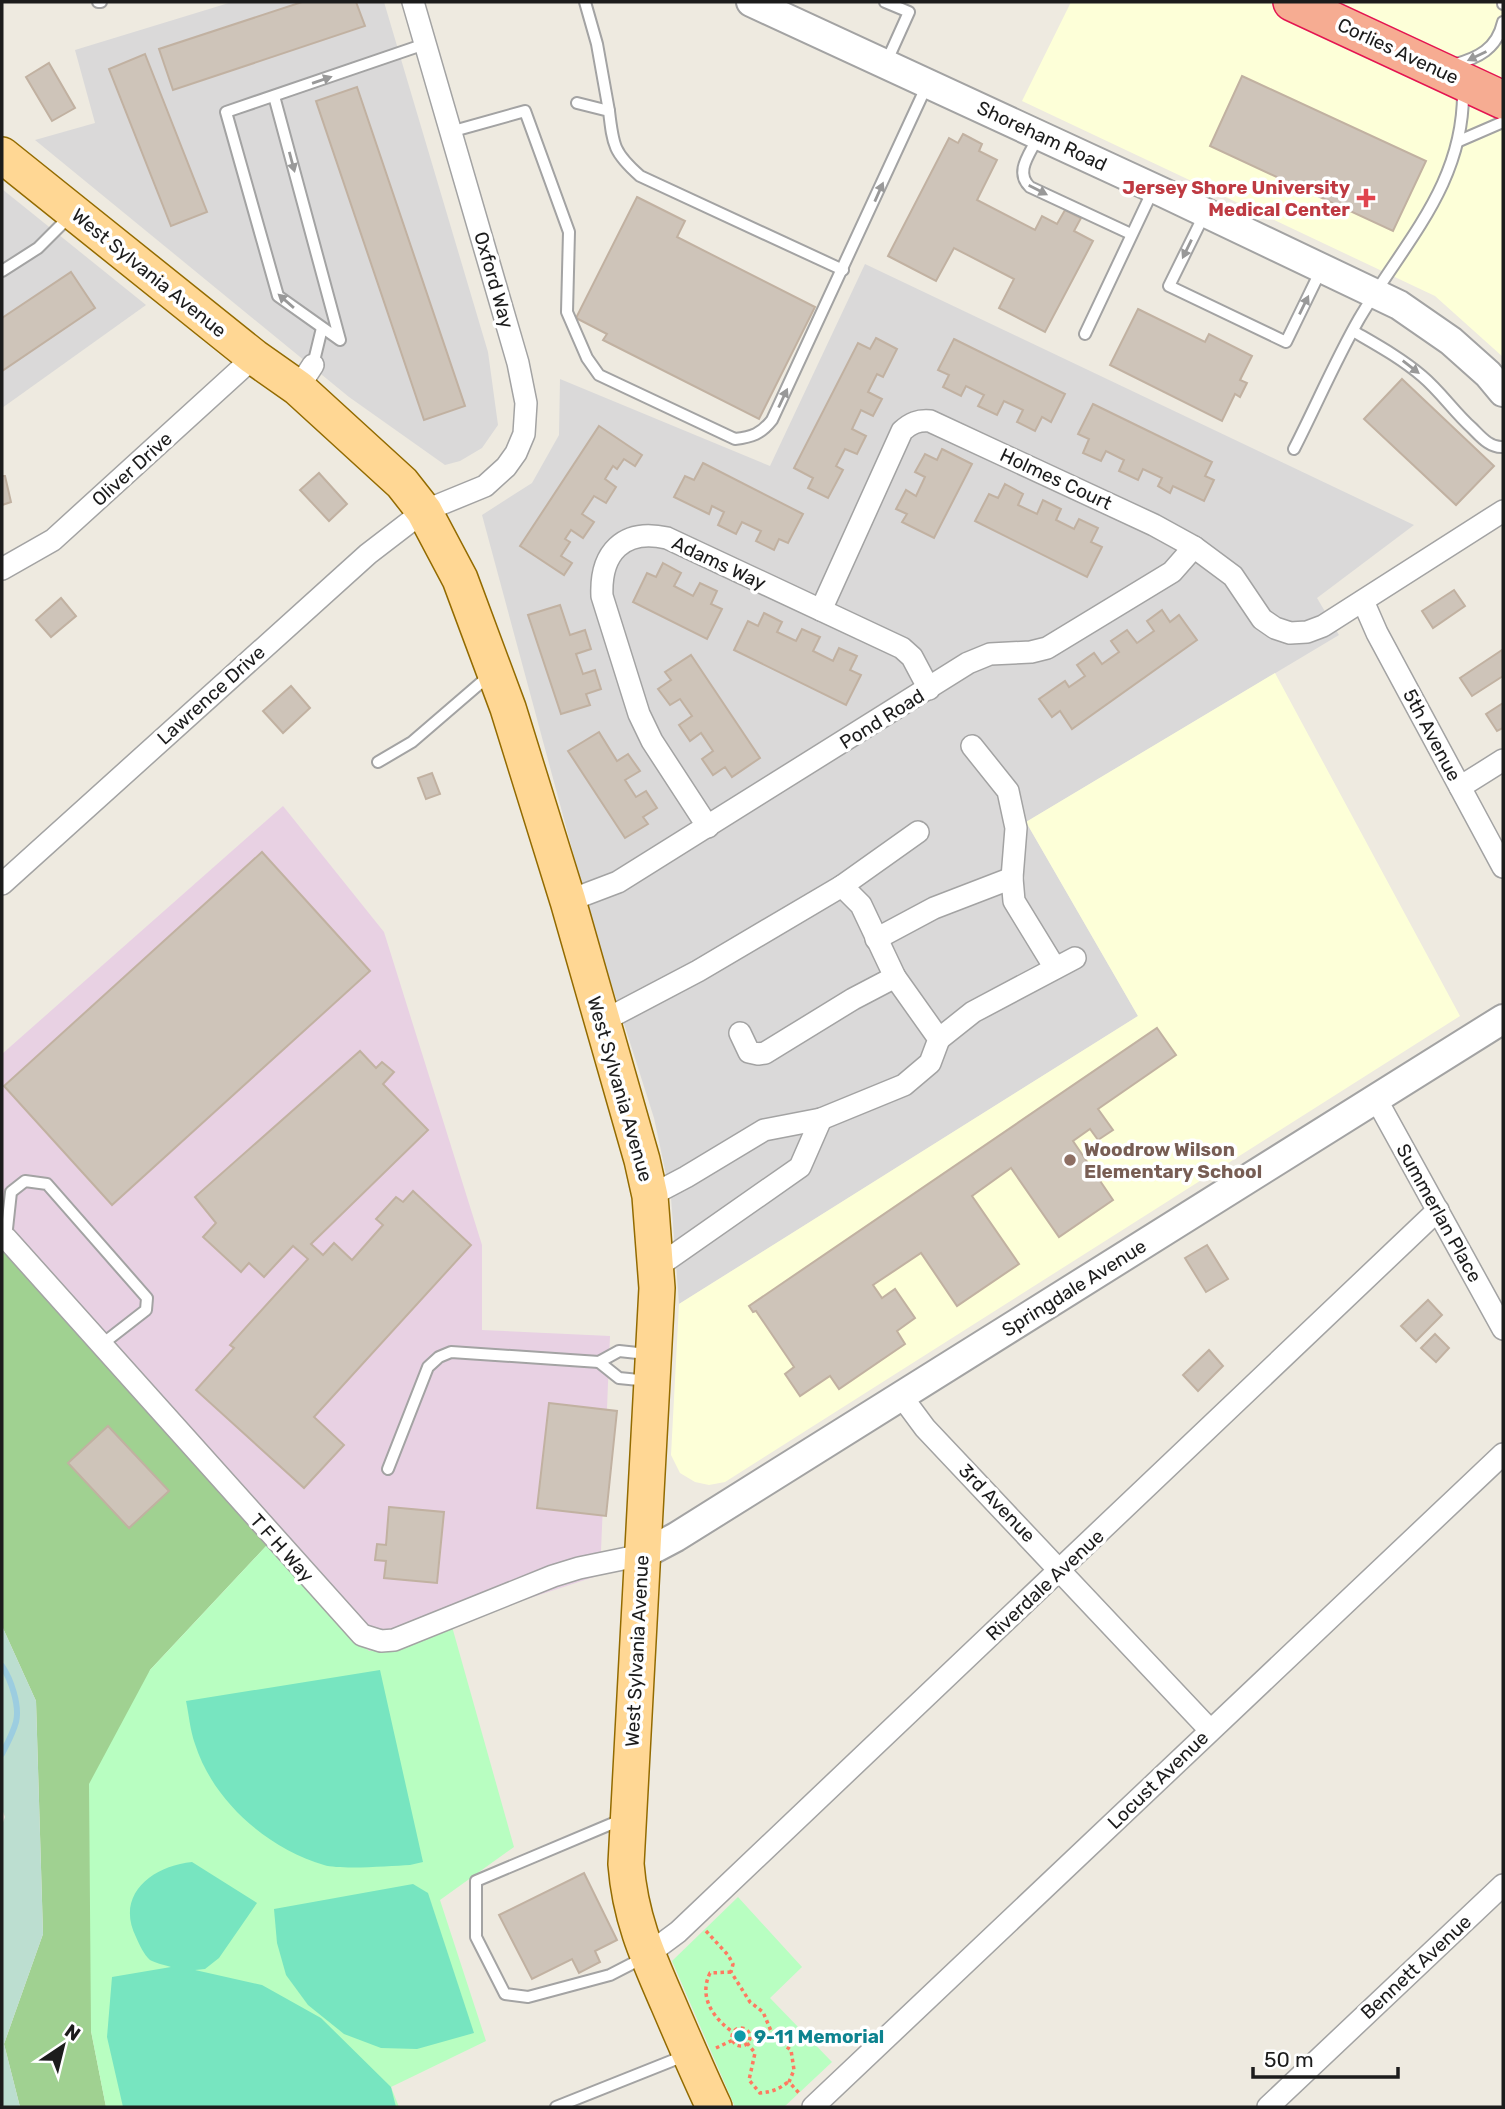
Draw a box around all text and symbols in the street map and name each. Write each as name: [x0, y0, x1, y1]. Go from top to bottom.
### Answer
street label: Corlies Avenue: [1334, 13, 1462, 89]
one-way arrow: [1467, 50, 1487, 61]
one-way arrow: [311, 74, 332, 85]
street label: Shoreham Road: [973, 96, 1111, 176]
one-way arrow: [287, 152, 297, 173]
place label: Jersey Shore University Medical Center: [1122, 176, 1351, 221]
one-way arrow: [873, 182, 884, 202]
one-way arrow: [1028, 184, 1048, 195]
marker: Jersey Shore University Medical Center: [1356, 188, 1376, 208]
street label: West Sylvania Avenue: [67, 204, 231, 342]
street label: Oxford Way: [469, 229, 519, 331]
one-way arrow: [1182, 239, 1193, 259]
one-way arrow: [277, 293, 295, 309]
one-way arrow: [1299, 295, 1310, 315]
one-way arrow: [1401, 360, 1419, 375]
one-way arrow: [777, 388, 788, 408]
street label: Oliver Drive: [87, 427, 177, 511]
street label: Holmes Court: [996, 443, 1116, 515]
street label: Adams Way: [668, 531, 770, 595]
street label: Lawrence Drive: [152, 641, 270, 749]
street label: Pond Road: [835, 684, 929, 754]
street label: 5th Avenue: [1398, 685, 1466, 785]
street label: West Sylvania Avenue: [582, 994, 658, 1184]
place label: Woodrow Wilson Elementary School: [1084, 1138, 1262, 1183]
street label: Summerlan Place: [1391, 1140, 1487, 1286]
marker: Woodrow Wilson Elementary School: [1062, 1152, 1078, 1168]
street label: Springdale Avenue: [998, 1234, 1150, 1342]
street label: 3rd Avenue: [954, 1459, 1040, 1547]
street label: T F H Way: [245, 1509, 319, 1587]
street label: Riverdale Avenue: [981, 1525, 1109, 1645]
street label: West Sylvania Avenue: [620, 1554, 654, 1748]
street label: Locust Avenue: [1103, 1726, 1213, 1834]
street label: Bennett Avenue: [1356, 1910, 1476, 2024]
north arrow: [28, 2011, 98, 2081]
text: N: [60, 2019, 85, 2046]
place label: 9-11 Memorial: [754, 2025, 884, 2048]
marker: 9-11 Memorial: [732, 2028, 748, 2044]
scale bar: [1253, 2036, 1398, 2080]
text: 50 m: [1264, 2047, 1314, 2072]

